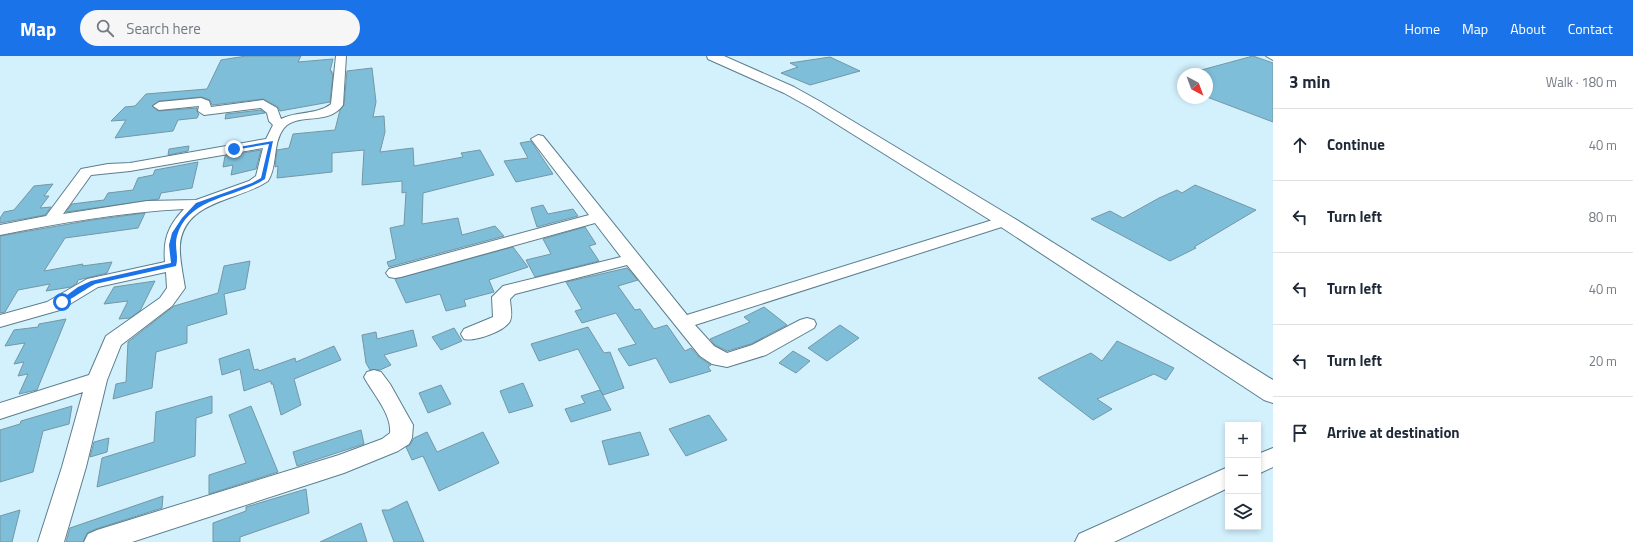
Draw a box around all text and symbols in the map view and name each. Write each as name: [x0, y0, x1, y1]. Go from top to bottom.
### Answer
search box: [80, 10, 360, 46]
text: Map: [20, 14, 56, 43]
icon: search: [94, 17, 116, 39]
text: Search here: [126, 17, 201, 40]
text: Home: [1405, 18, 1440, 39]
text: Map: [1462, 18, 1488, 39]
text: About: [1510, 18, 1546, 39]
text: Contact: [1568, 18, 1613, 39]
north arrow: [1177, 68, 1213, 104]
text: 3 min: [1289, 69, 1330, 95]
text: Walk · 180 m: [1546, 72, 1617, 92]
text: Continue: [1327, 133, 1385, 156]
icon: ahead: [1289, 134, 1311, 156]
text: 40 m: [1589, 135, 1617, 155]
route end: [225, 140, 243, 158]
text: Turn left: [1327, 205, 1382, 228]
icon: left: [1289, 206, 1311, 228]
text: 80 m: [1589, 207, 1617, 227]
text: Turn left: [1327, 277, 1382, 300]
icon: left: [1289, 278, 1311, 300]
text: 40 m: [1589, 279, 1617, 299]
route start: [53, 293, 71, 311]
text: Turn left: [1327, 349, 1382, 372]
icon: left: [1289, 350, 1311, 372]
text: 20 m: [1589, 351, 1617, 371]
text: Arrive at destination: [1327, 421, 1460, 444]
map controls: [1225, 422, 1261, 530]
button: +: [1225, 422, 1261, 458]
icon: arrive: [1289, 422, 1311, 444]
button: −: [1225, 458, 1261, 494]
button: layers: [1225, 494, 1261, 530]

